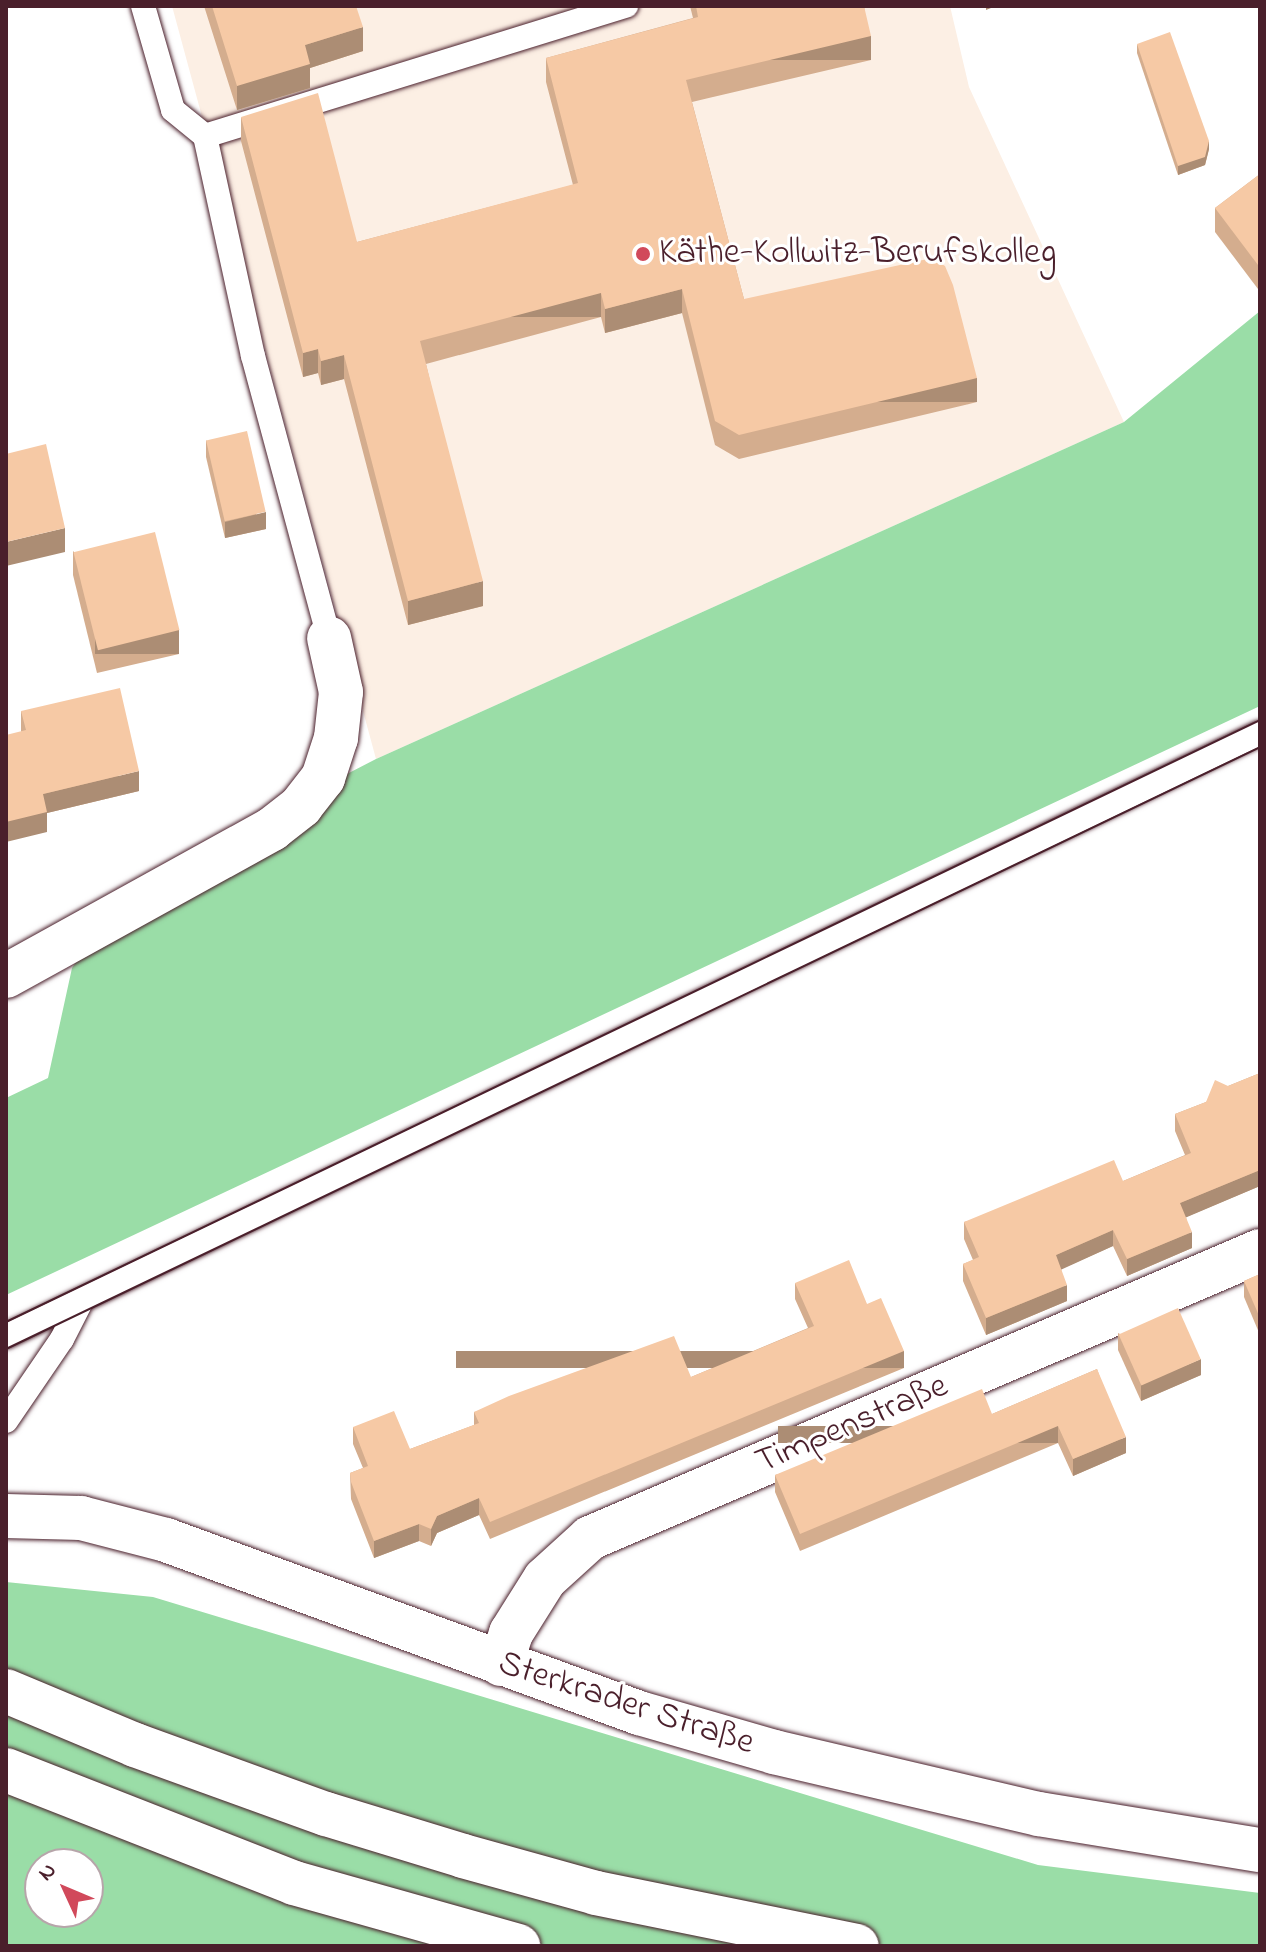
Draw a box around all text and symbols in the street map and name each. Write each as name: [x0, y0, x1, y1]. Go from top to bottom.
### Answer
place label: Käthe-Kollwitz-Berufskolleg: [659, 232, 1056, 276]
marker: Käthe-Kollwitz-Berufskolleg: [634, 245, 652, 263]
street label: Timpenstraße: [749, 1365, 955, 1485]
street label: Sterkrader Straße: [493, 1642, 759, 1766]
north arrow: [24, 1848, 104, 1928]
text: N: [31, 1856, 65, 1889]

